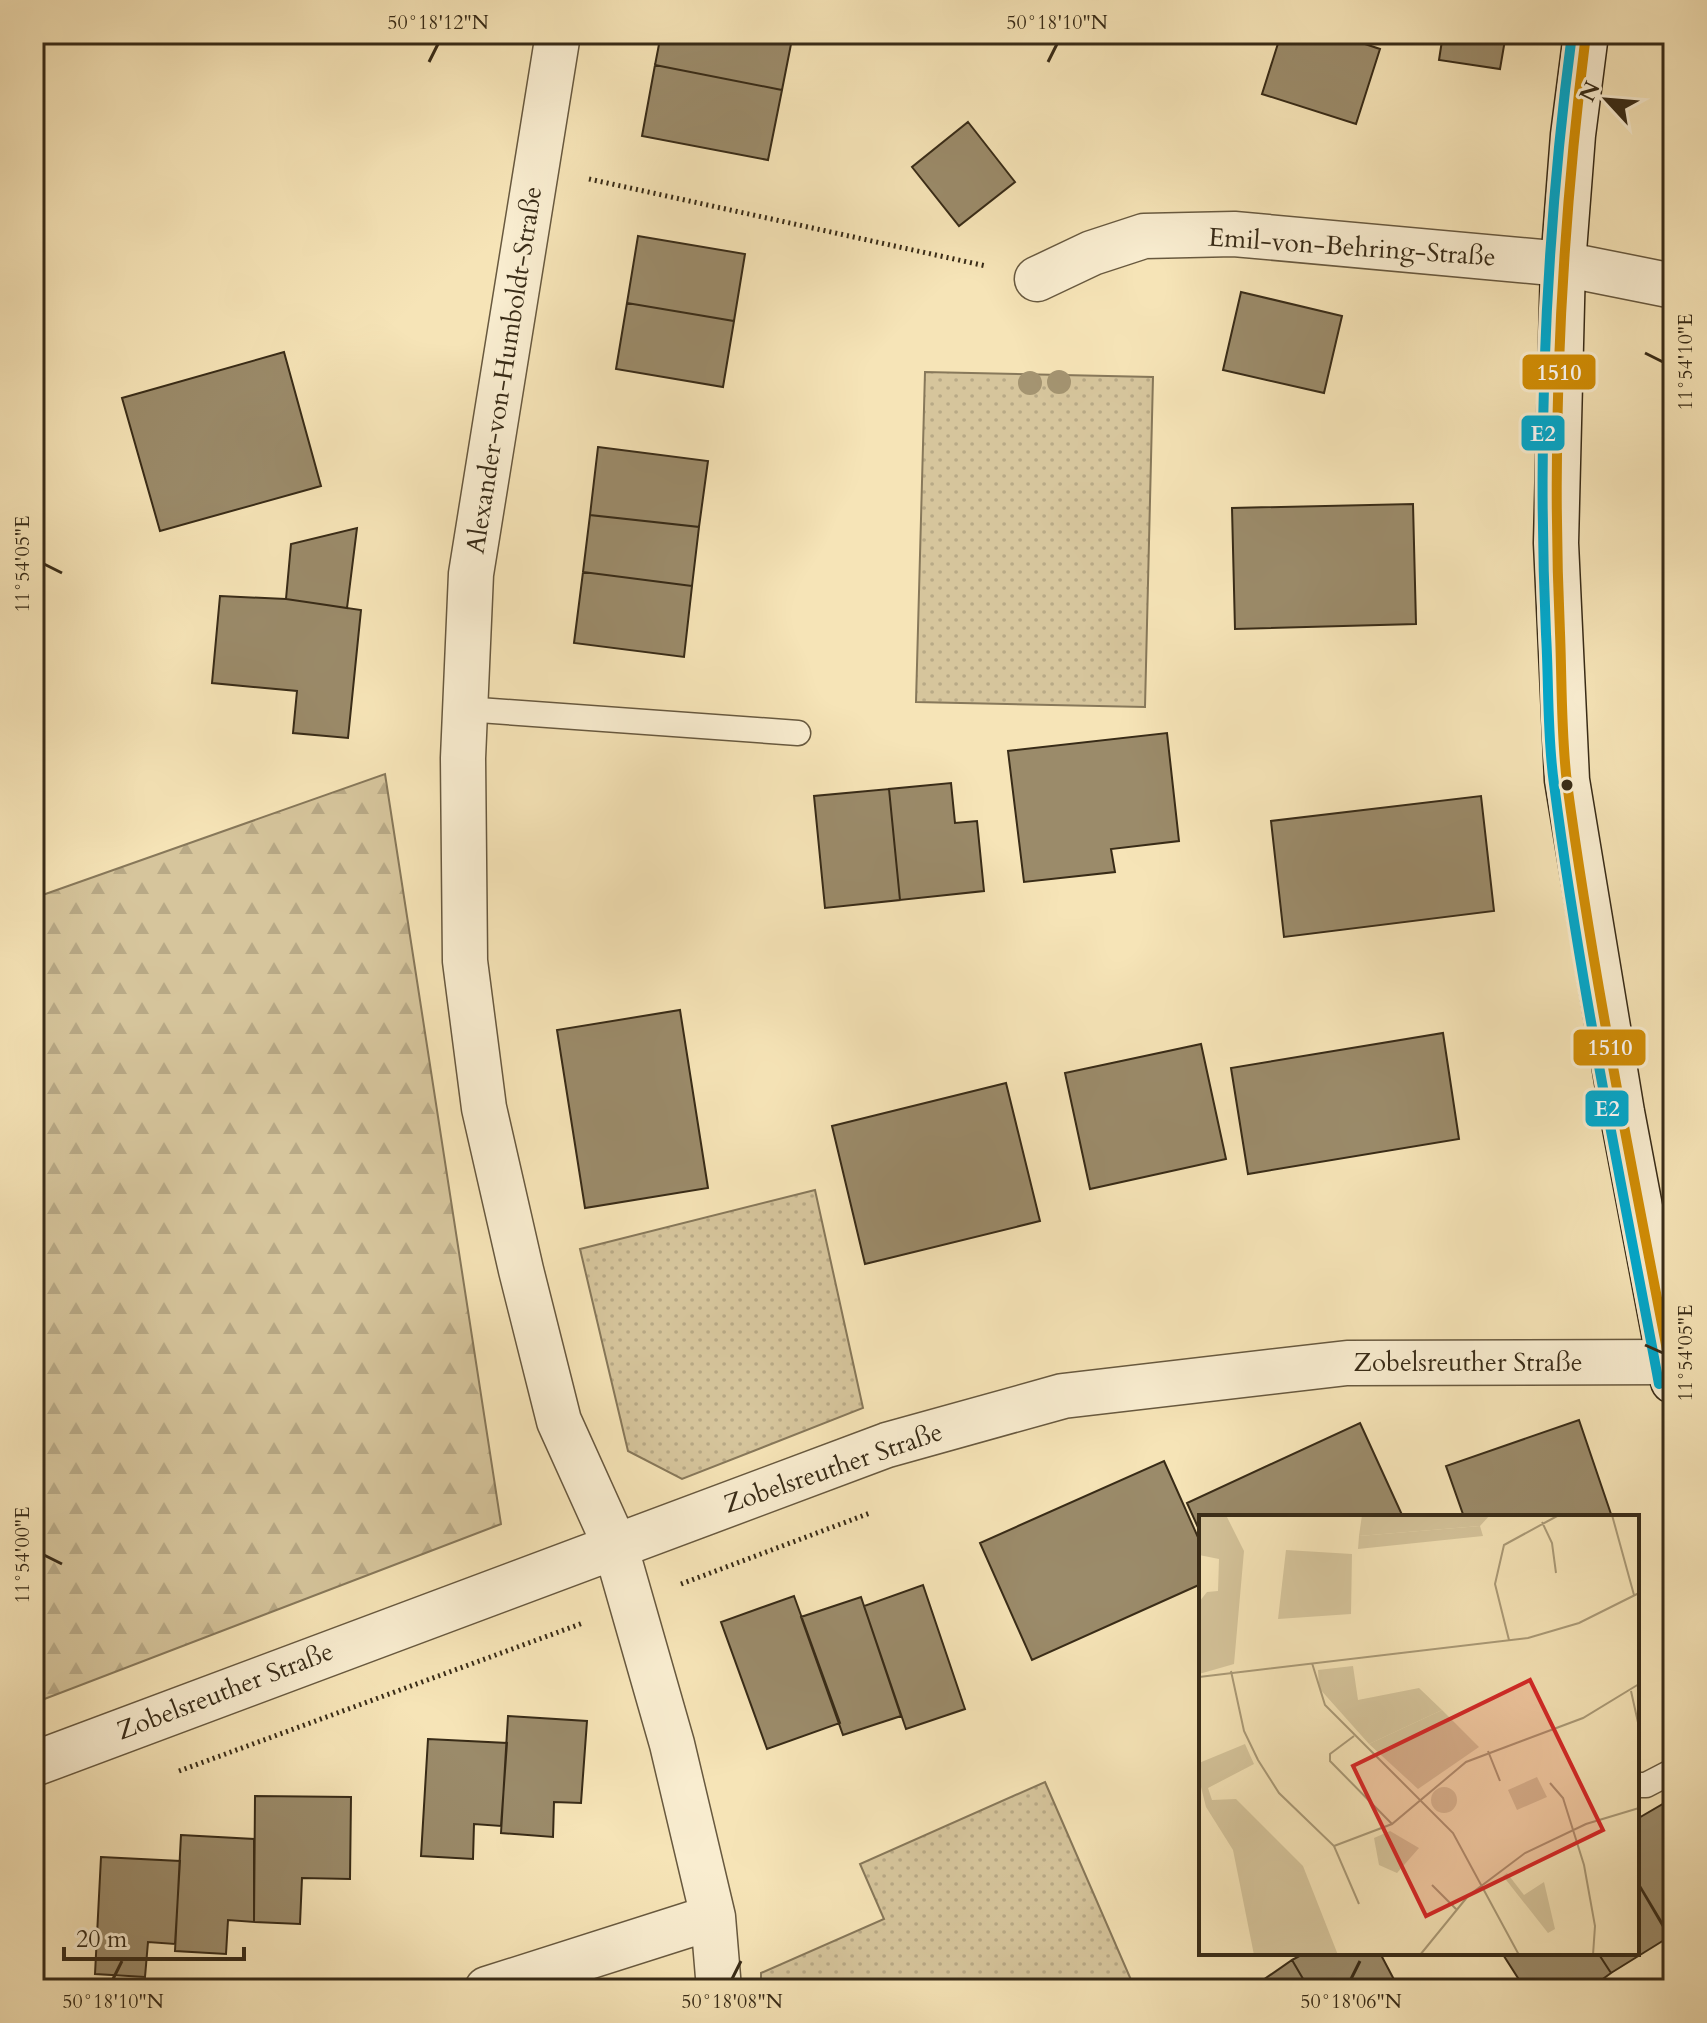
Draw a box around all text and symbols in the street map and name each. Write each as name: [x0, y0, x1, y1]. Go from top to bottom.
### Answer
text: 50°18'12"N: [387, 9, 489, 36]
text: 50°18'10"N: [1006, 9, 1108, 36]
north arrow: [1567, 60, 1647, 140]
text: N: [1572, 77, 1608, 107]
street label: Alexander-von-Humboldt-Straße: [458, 184, 550, 556]
street label: Emil-von-Behring-Straße: [1207, 220, 1497, 274]
text: 11°54'10"E: [1672, 314, 1699, 410]
line badge: 1510: [1521, 353, 1597, 391]
text: 1510: [1536, 358, 1582, 388]
line badge: E2: [1520, 414, 1566, 452]
text: E2: [1530, 419, 1556, 449]
text: 11°54'05"E: [9, 516, 36, 612]
unlabelled marker: [1559, 777, 1575, 793]
line badge: 1510: [1572, 1028, 1647, 1067]
text: 1510: [1587, 1033, 1633, 1063]
line badge: E2: [1584, 1089, 1630, 1128]
text: E2: [1594, 1094, 1620, 1124]
text: 11°54'05"E: [1672, 1305, 1699, 1401]
street label: Zobelsreuther Straße: [1353, 1345, 1583, 1380]
street label: Zobelsreuther Straße: [719, 1414, 947, 1522]
text: 11°54'00"E: [9, 1507, 36, 1603]
inset map: [1199, 1515, 1639, 1955]
street label: Zobelsreuther Straße: [112, 1634, 338, 1748]
scale bar: [64, 1911, 244, 1961]
text: 20 m: [76, 1923, 128, 1956]
text: 50°18'10"N: [62, 1988, 164, 2015]
text: 50°18'08"N: [681, 1988, 783, 2015]
text: 50°18'06"N: [1300, 1988, 1402, 2015]

